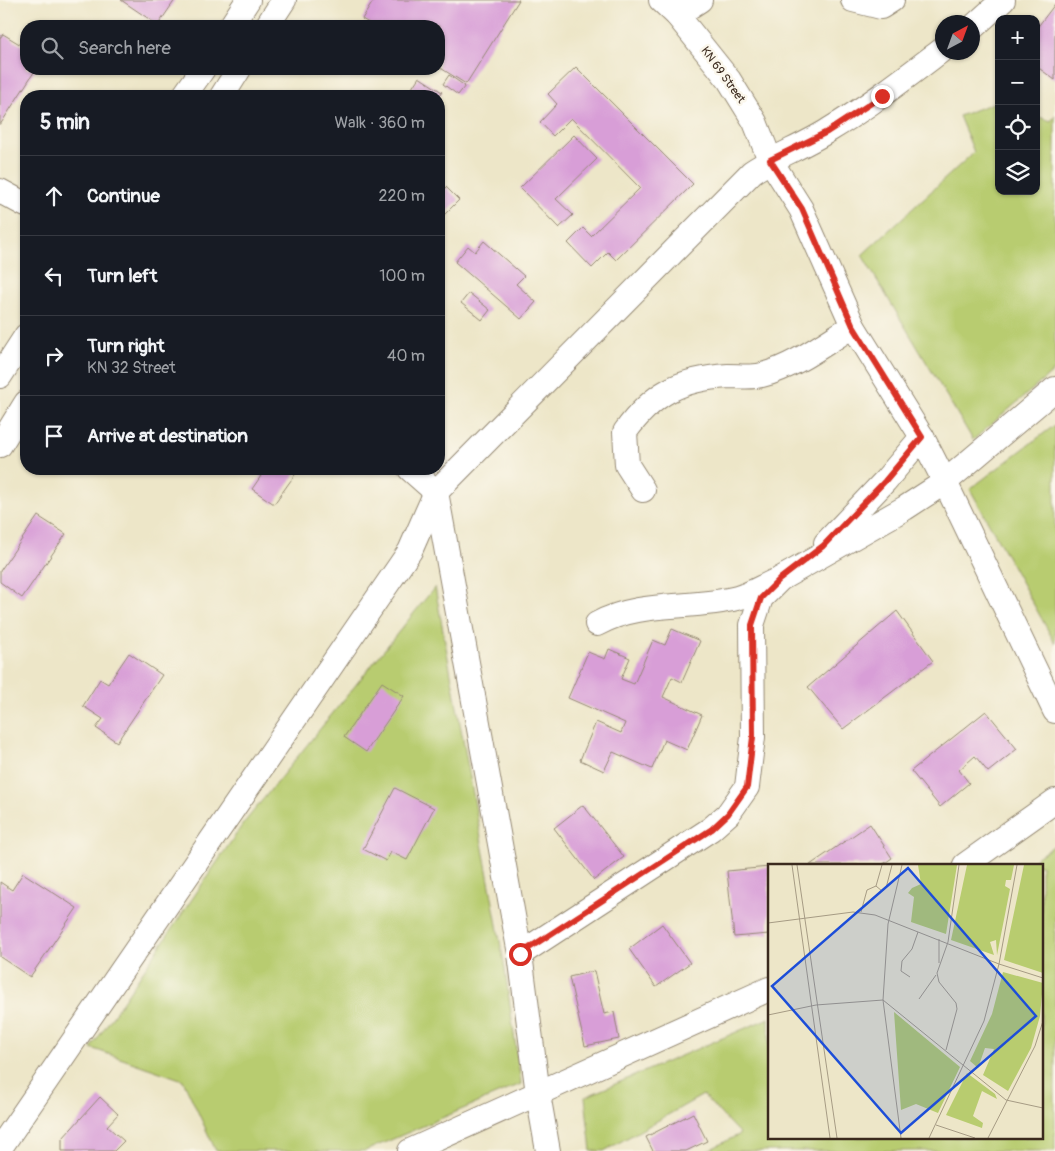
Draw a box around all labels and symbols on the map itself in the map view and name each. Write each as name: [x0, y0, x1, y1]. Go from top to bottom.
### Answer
north arrow: [935, 15, 980, 60]
street label: KN 69 Street: [697, 44, 749, 106]
route end: [871, 85, 894, 108]
inset map: [768, 864, 1042, 1138]
route start: [509, 943, 532, 966]

